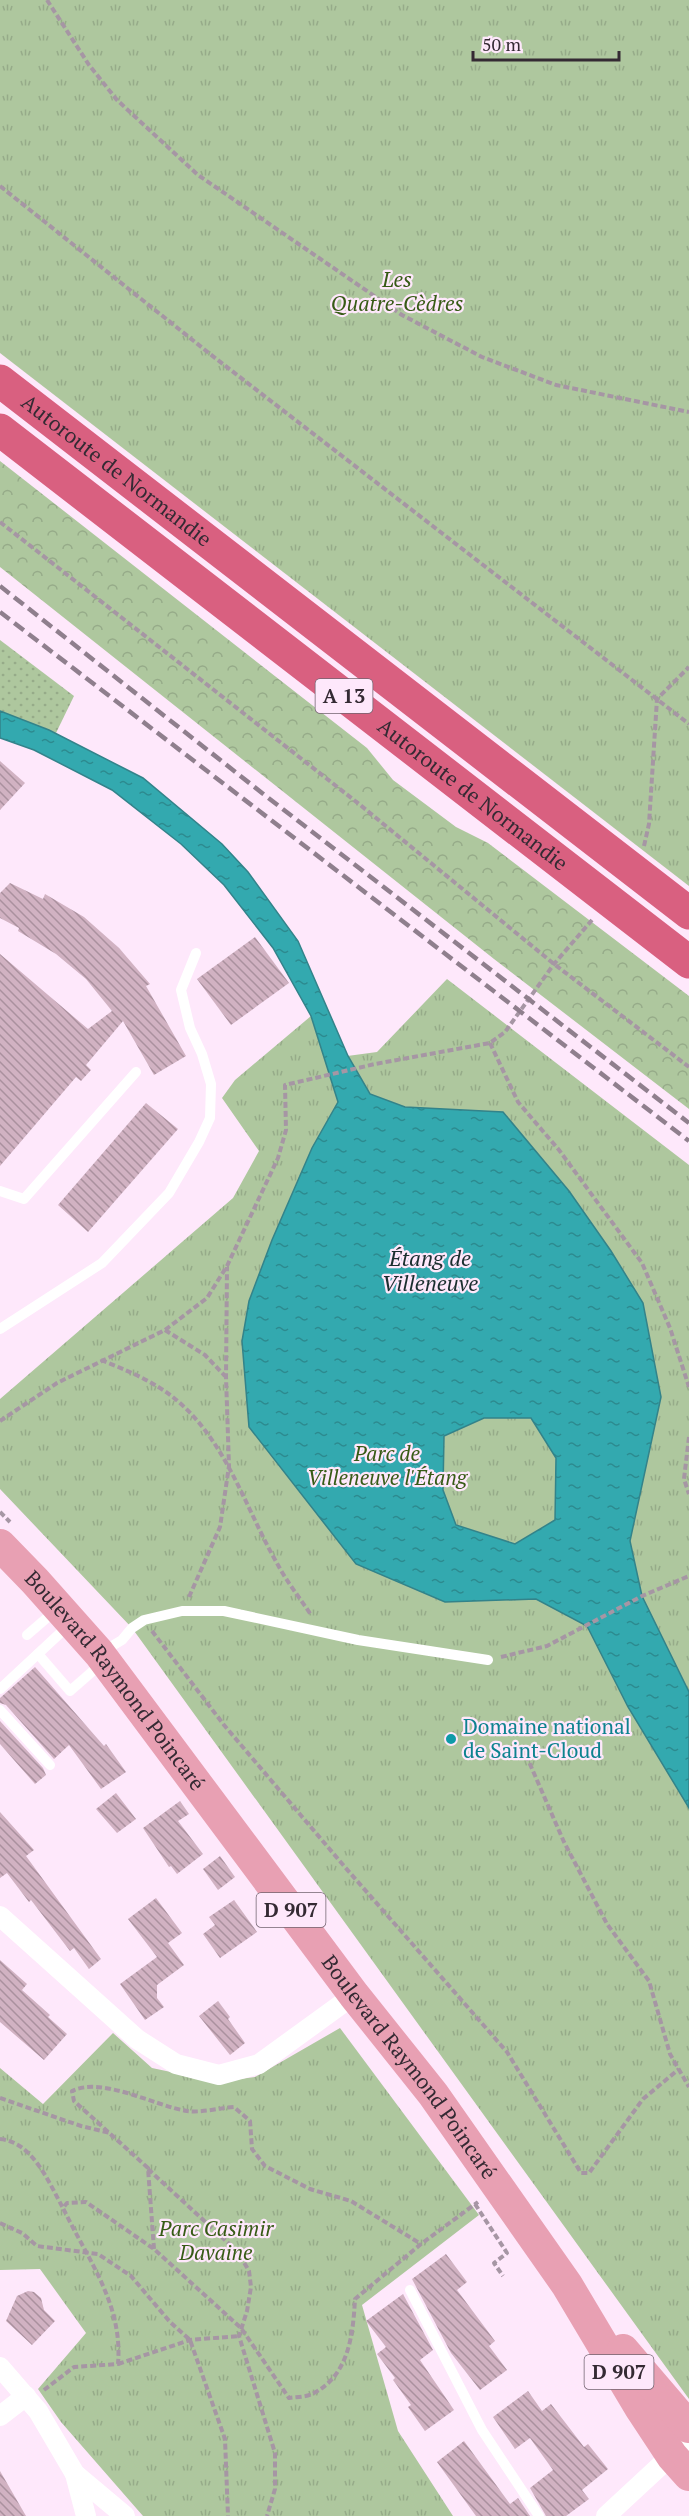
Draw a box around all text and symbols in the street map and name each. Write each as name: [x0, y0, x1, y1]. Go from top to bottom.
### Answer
scale bar: [473, 24, 618, 62]
text: 50 m: [482, 32, 522, 56]
park label: Les Quatre-Cèdres: [331, 265, 463, 317]
street label: Autoroute de Normandie: [16, 388, 218, 552]
road number: A 13: [316, 679, 372, 713]
street label: Autoroute de Normandie: [372, 712, 574, 876]
water label: Étang de Villeneuve: [382, 1243, 478, 1297]
park label: Parc de Villeneuve l'Étang: [307, 1439, 469, 1491]
street label: Boulevard Raymond Poincaré: [19, 1564, 212, 1796]
place label: Domaine national de Saint-Cloud: [463, 1712, 631, 1764]
marker: Domaine national de Saint-Cloud: [444, 1732, 458, 1746]
road number: D 907: [256, 1893, 326, 1927]
street label: Boulevard Raymond Poincaré: [316, 1949, 503, 2184]
park label: Parc Casimir Davaine: [158, 2214, 274, 2266]
road number: D 907: [584, 2355, 654, 2389]

